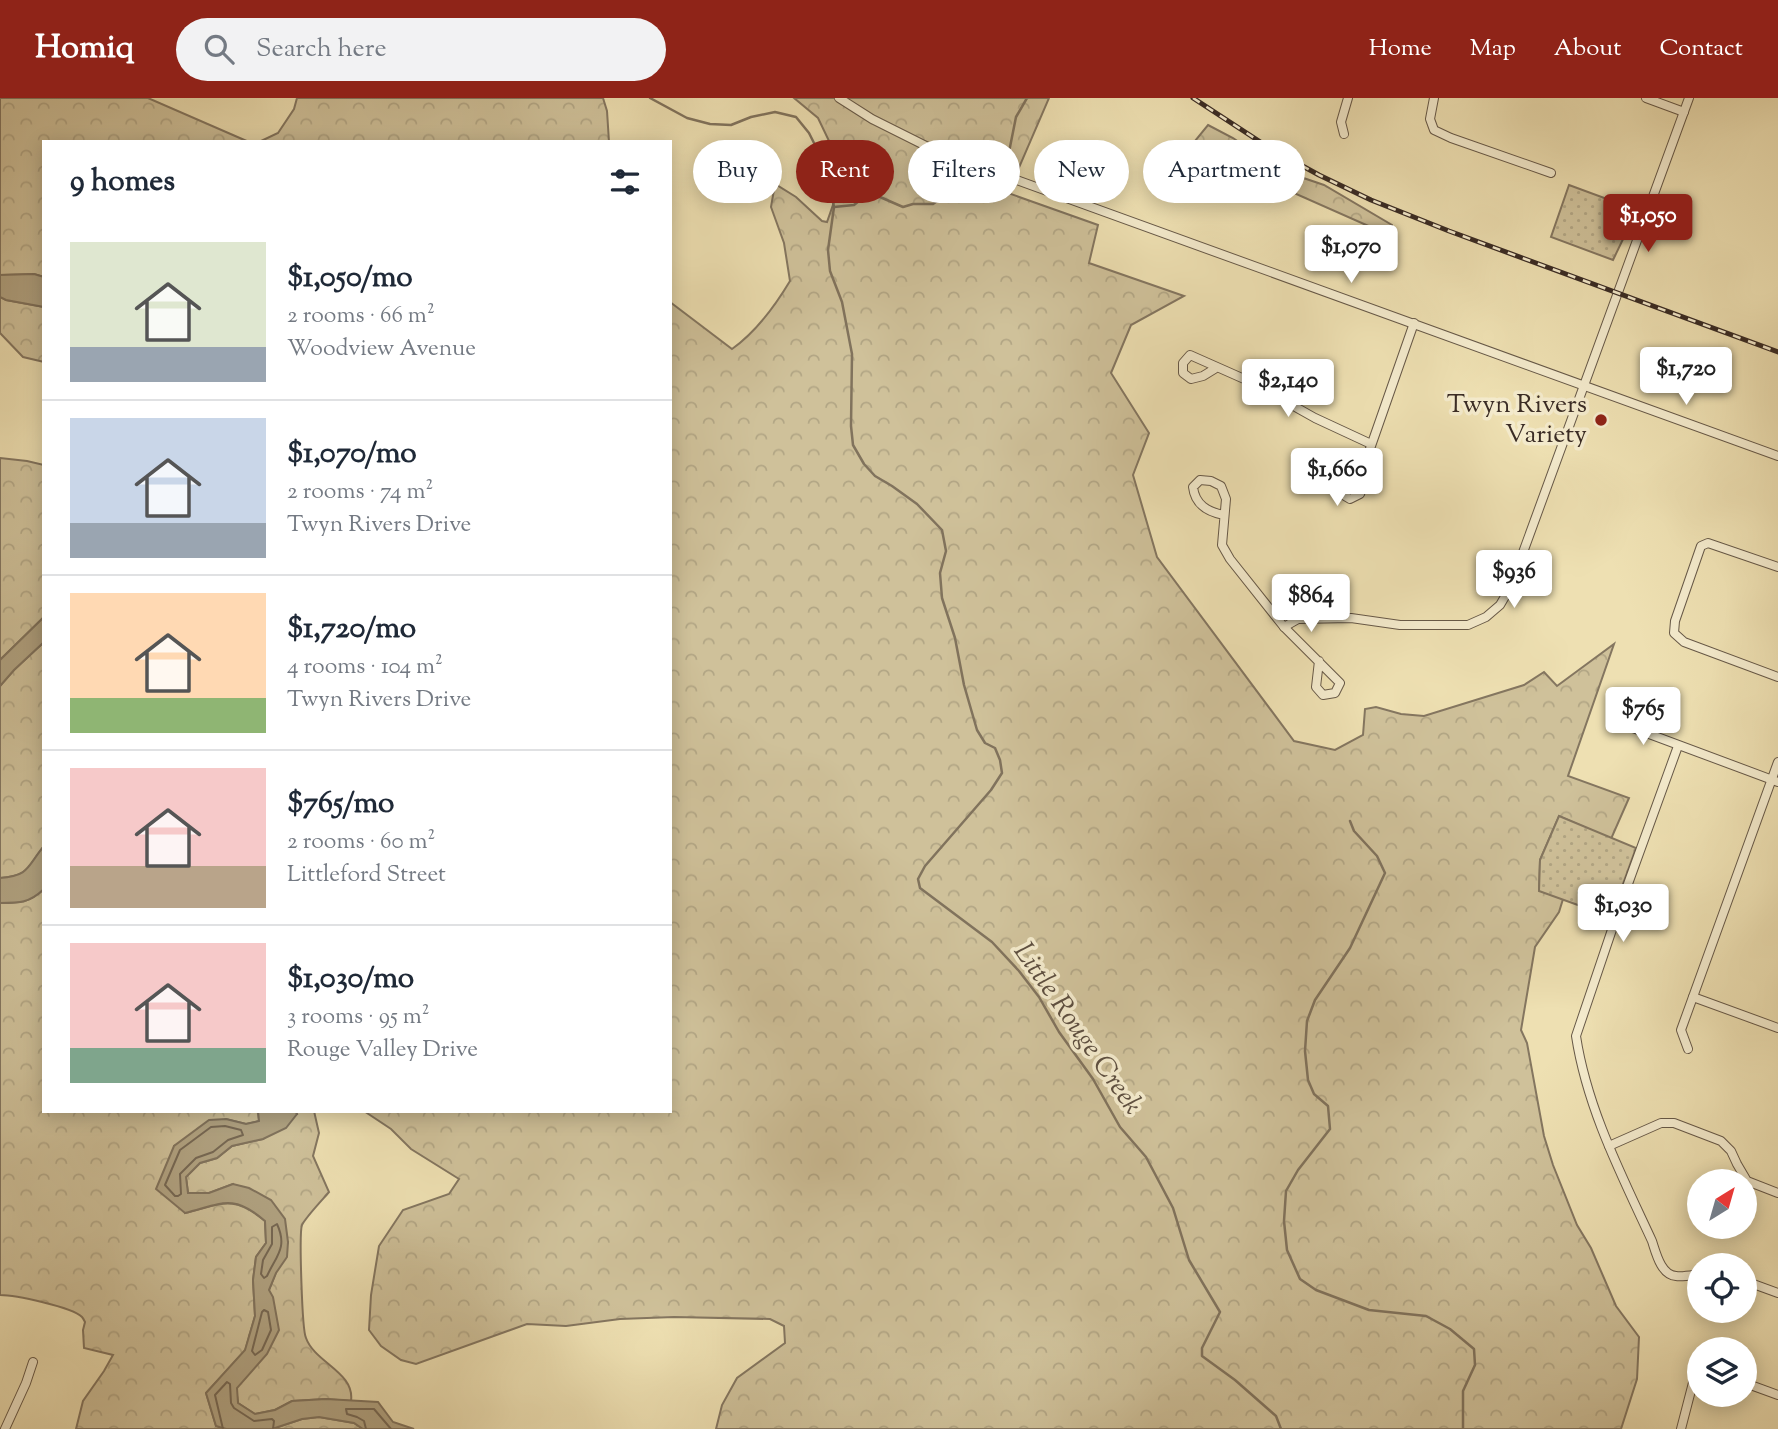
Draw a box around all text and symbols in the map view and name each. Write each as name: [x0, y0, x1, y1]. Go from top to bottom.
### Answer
search box: [176, 18, 666, 81]
text: Homiq: [35, 25, 134, 73]
icon: search: [200, 30, 238, 68]
text: Search here: [256, 31, 387, 68]
text: Home: [1369, 32, 1432, 66]
text: Map: [1470, 32, 1516, 66]
text: About: [1554, 32, 1621, 66]
text: Contact: [1659, 32, 1743, 66]
chip: Buy: [693, 140, 782, 203]
chip: Rent: [796, 140, 894, 203]
chip: Filters: [908, 140, 1020, 203]
chip: New: [1034, 140, 1129, 203]
chip: Apartment: [1143, 140, 1305, 203]
text: 9 homes: [70, 161, 175, 204]
icon: filters: [606, 163, 644, 201]
pin: $1,050: [1591, 194, 1705, 254]
text: $1,050: [1619, 200, 1677, 233]
pin: $1,070: [1294, 226, 1408, 285]
text: $1,070: [1321, 231, 1381, 264]
text: $1,050/mo: [287, 257, 413, 300]
icon: home: [126, 270, 210, 354]
text: 2 rooms · 66 m²: [287, 300, 435, 333]
text: Woodview Avenue: [287, 333, 476, 366]
pin: $1,720: [1629, 348, 1743, 407]
text: $1,720: [1656, 353, 1716, 386]
pin: $2,140: [1231, 360, 1345, 419]
text: $2,140: [1258, 365, 1318, 398]
place label: Twyn Rivers Variety: [1447, 387, 1587, 454]
marker: Twyn Rivers Variety: [1593, 412, 1609, 428]
text: $1,070/mo: [287, 433, 417, 476]
icon: home: [126, 446, 210, 530]
pin: $1,660: [1280, 448, 1394, 508]
text: $1,660: [1307, 454, 1367, 487]
text: 2 rooms · 74 m²: [287, 476, 433, 509]
text: Twyn Rivers Drive: [287, 509, 471, 542]
pin: $936: [1473, 550, 1555, 610]
text: $936: [1492, 556, 1536, 589]
pin: $864: [1270, 574, 1352, 634]
text: $864: [1288, 580, 1334, 613]
text: $1,720/mo: [287, 608, 416, 651]
icon: home: [126, 621, 210, 705]
text: 4 rooms · 104 m²: [287, 651, 443, 684]
text: Twyn Rivers Drive: [287, 684, 471, 717]
pin: $765: [1602, 688, 1684, 747]
text: $765: [1621, 693, 1665, 726]
text: $765/mo: [287, 783, 395, 826]
icon: home: [126, 796, 210, 880]
text: 2 rooms · 60 m²: [287, 826, 435, 859]
text: Littleford Street: [287, 859, 446, 892]
pin: $1,030: [1566, 884, 1680, 944]
text: $1,030: [1594, 890, 1652, 923]
water label: Little Rouge Creek: [1003, 935, 1152, 1124]
text: $1,030/mo: [287, 958, 414, 1001]
icon: home: [126, 971, 210, 1055]
text: 3 rooms · 95 m²: [287, 1001, 430, 1034]
text: Rouge Valley Drive: [287, 1034, 478, 1067]
north arrow: [1687, 1169, 1757, 1239]
map controls: [1687, 1169, 1757, 1407]
button: locate: [1687, 1253, 1757, 1323]
button: layers: [1687, 1337, 1757, 1407]

